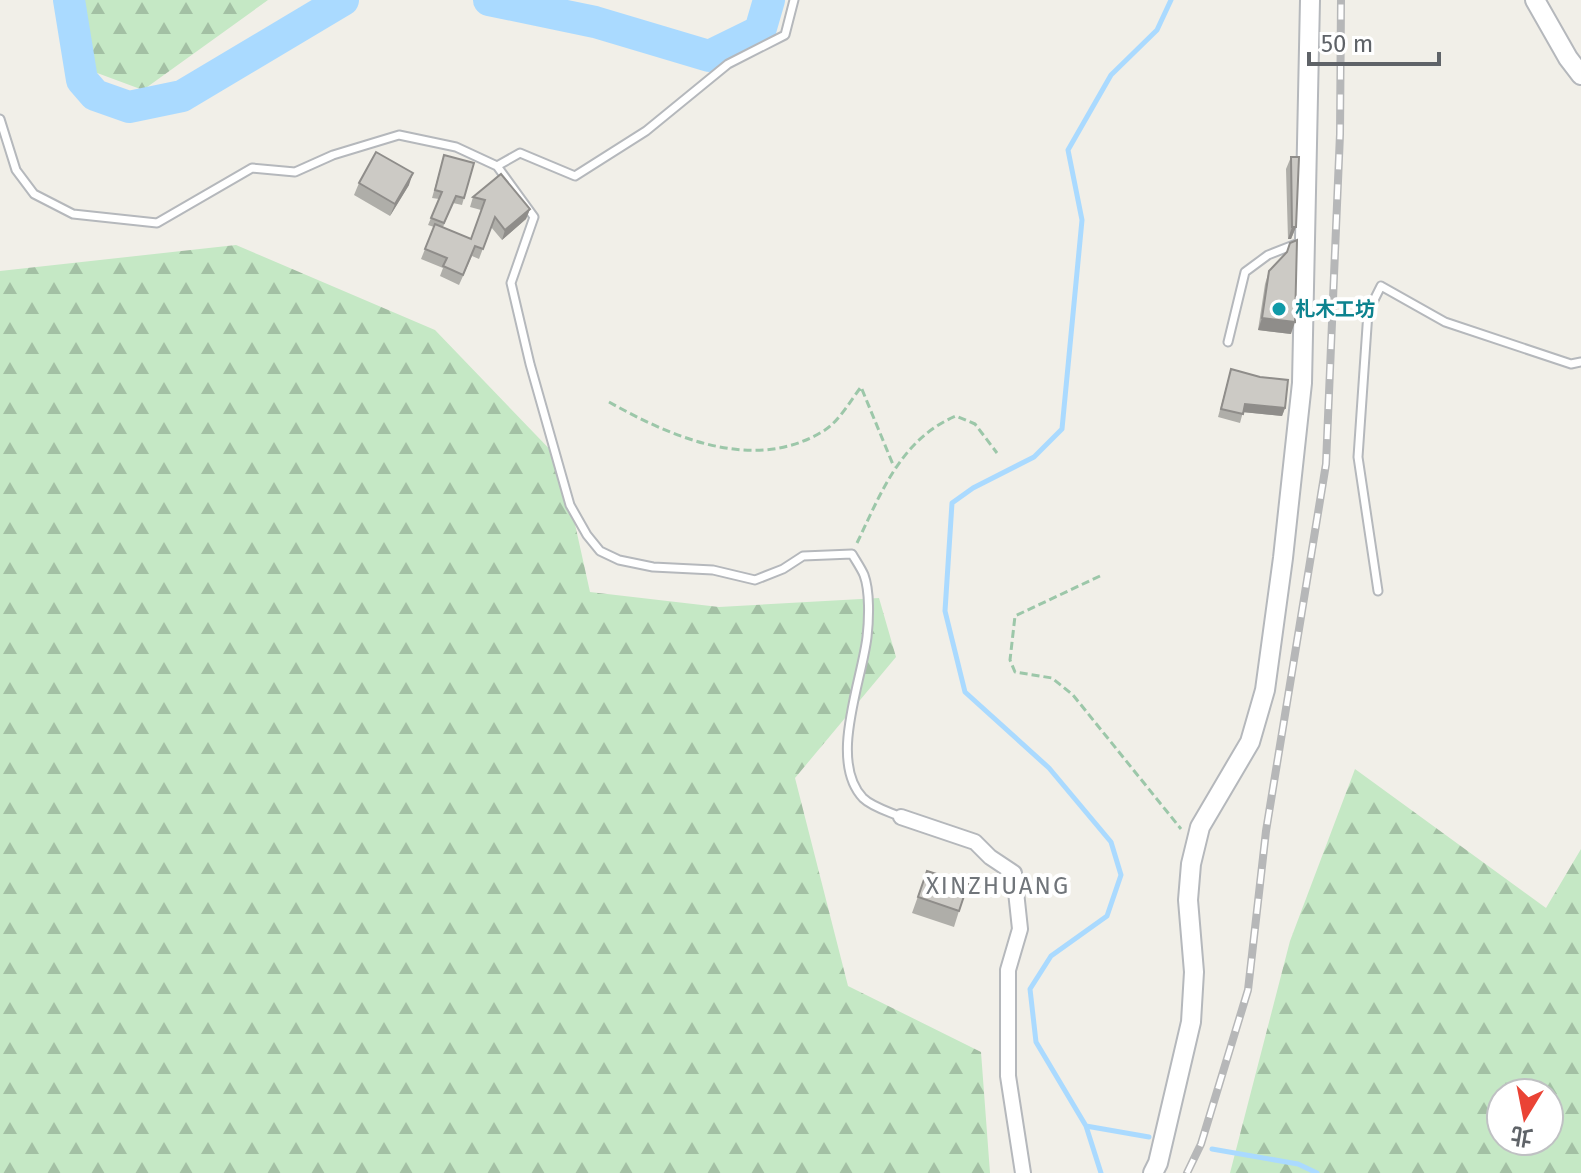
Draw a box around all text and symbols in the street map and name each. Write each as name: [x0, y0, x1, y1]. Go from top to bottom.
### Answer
scale bar: [1309, 16, 1439, 66]
text: 50 m: [1321, 30, 1373, 58]
place label: 札木工坊: [1295, 297, 1375, 321]
marker: 札木工坊: [1270, 300, 1288, 318]
district label: XINZHUANG: [926, 872, 1070, 900]
north arrow: [1485, 1077, 1565, 1157]
text: 北: [1508, 1121, 1535, 1151]

